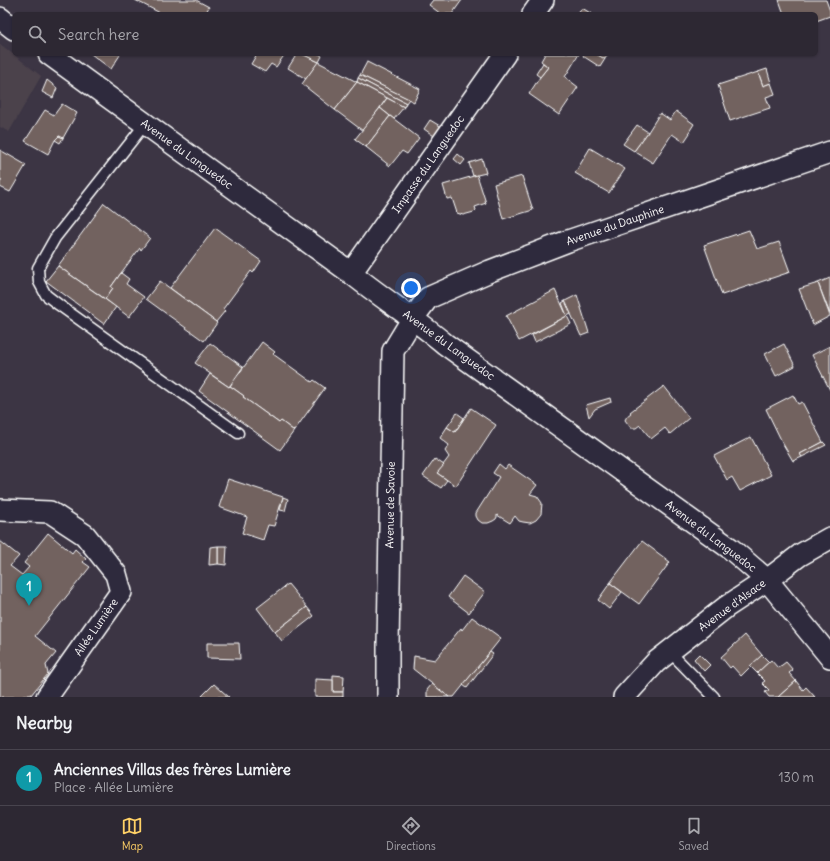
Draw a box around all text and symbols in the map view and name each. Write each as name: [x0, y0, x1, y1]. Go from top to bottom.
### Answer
search box: [12, 12, 818, 56]
icon: search: [26, 23, 48, 45]
text: Search here: [58, 25, 139, 44]
street label: Impasse du Languedoc: [389, 112, 467, 216]
street label: Avenue du Languedoc: [138, 116, 236, 192]
street label: Avenue du Dauphine: [564, 202, 666, 248]
your location: [401, 278, 421, 298]
street label: Avenue du Languedoc: [400, 307, 498, 383]
street label: Avenue de Savoie: [382, 461, 398, 548]
street label: Avenue du Languedoc: [663, 497, 760, 575]
pin: 1: [16, 573, 42, 606]
street label: Avenue d'Alsace: [696, 576, 768, 634]
street label: Allée Lumière: [71, 596, 121, 658]
text: Nearby: [16, 712, 72, 734]
text: Anciennes Villas des frères Lumière: [54, 760, 291, 779]
text: 1: [26, 769, 32, 786]
text: 130 m: [778, 769, 814, 786]
text: Place · Allée Lumière: [54, 779, 174, 796]
tab: Map: [121, 815, 143, 853]
tab: Directions: [386, 815, 436, 853]
tab: Saved: [678, 815, 709, 853]

